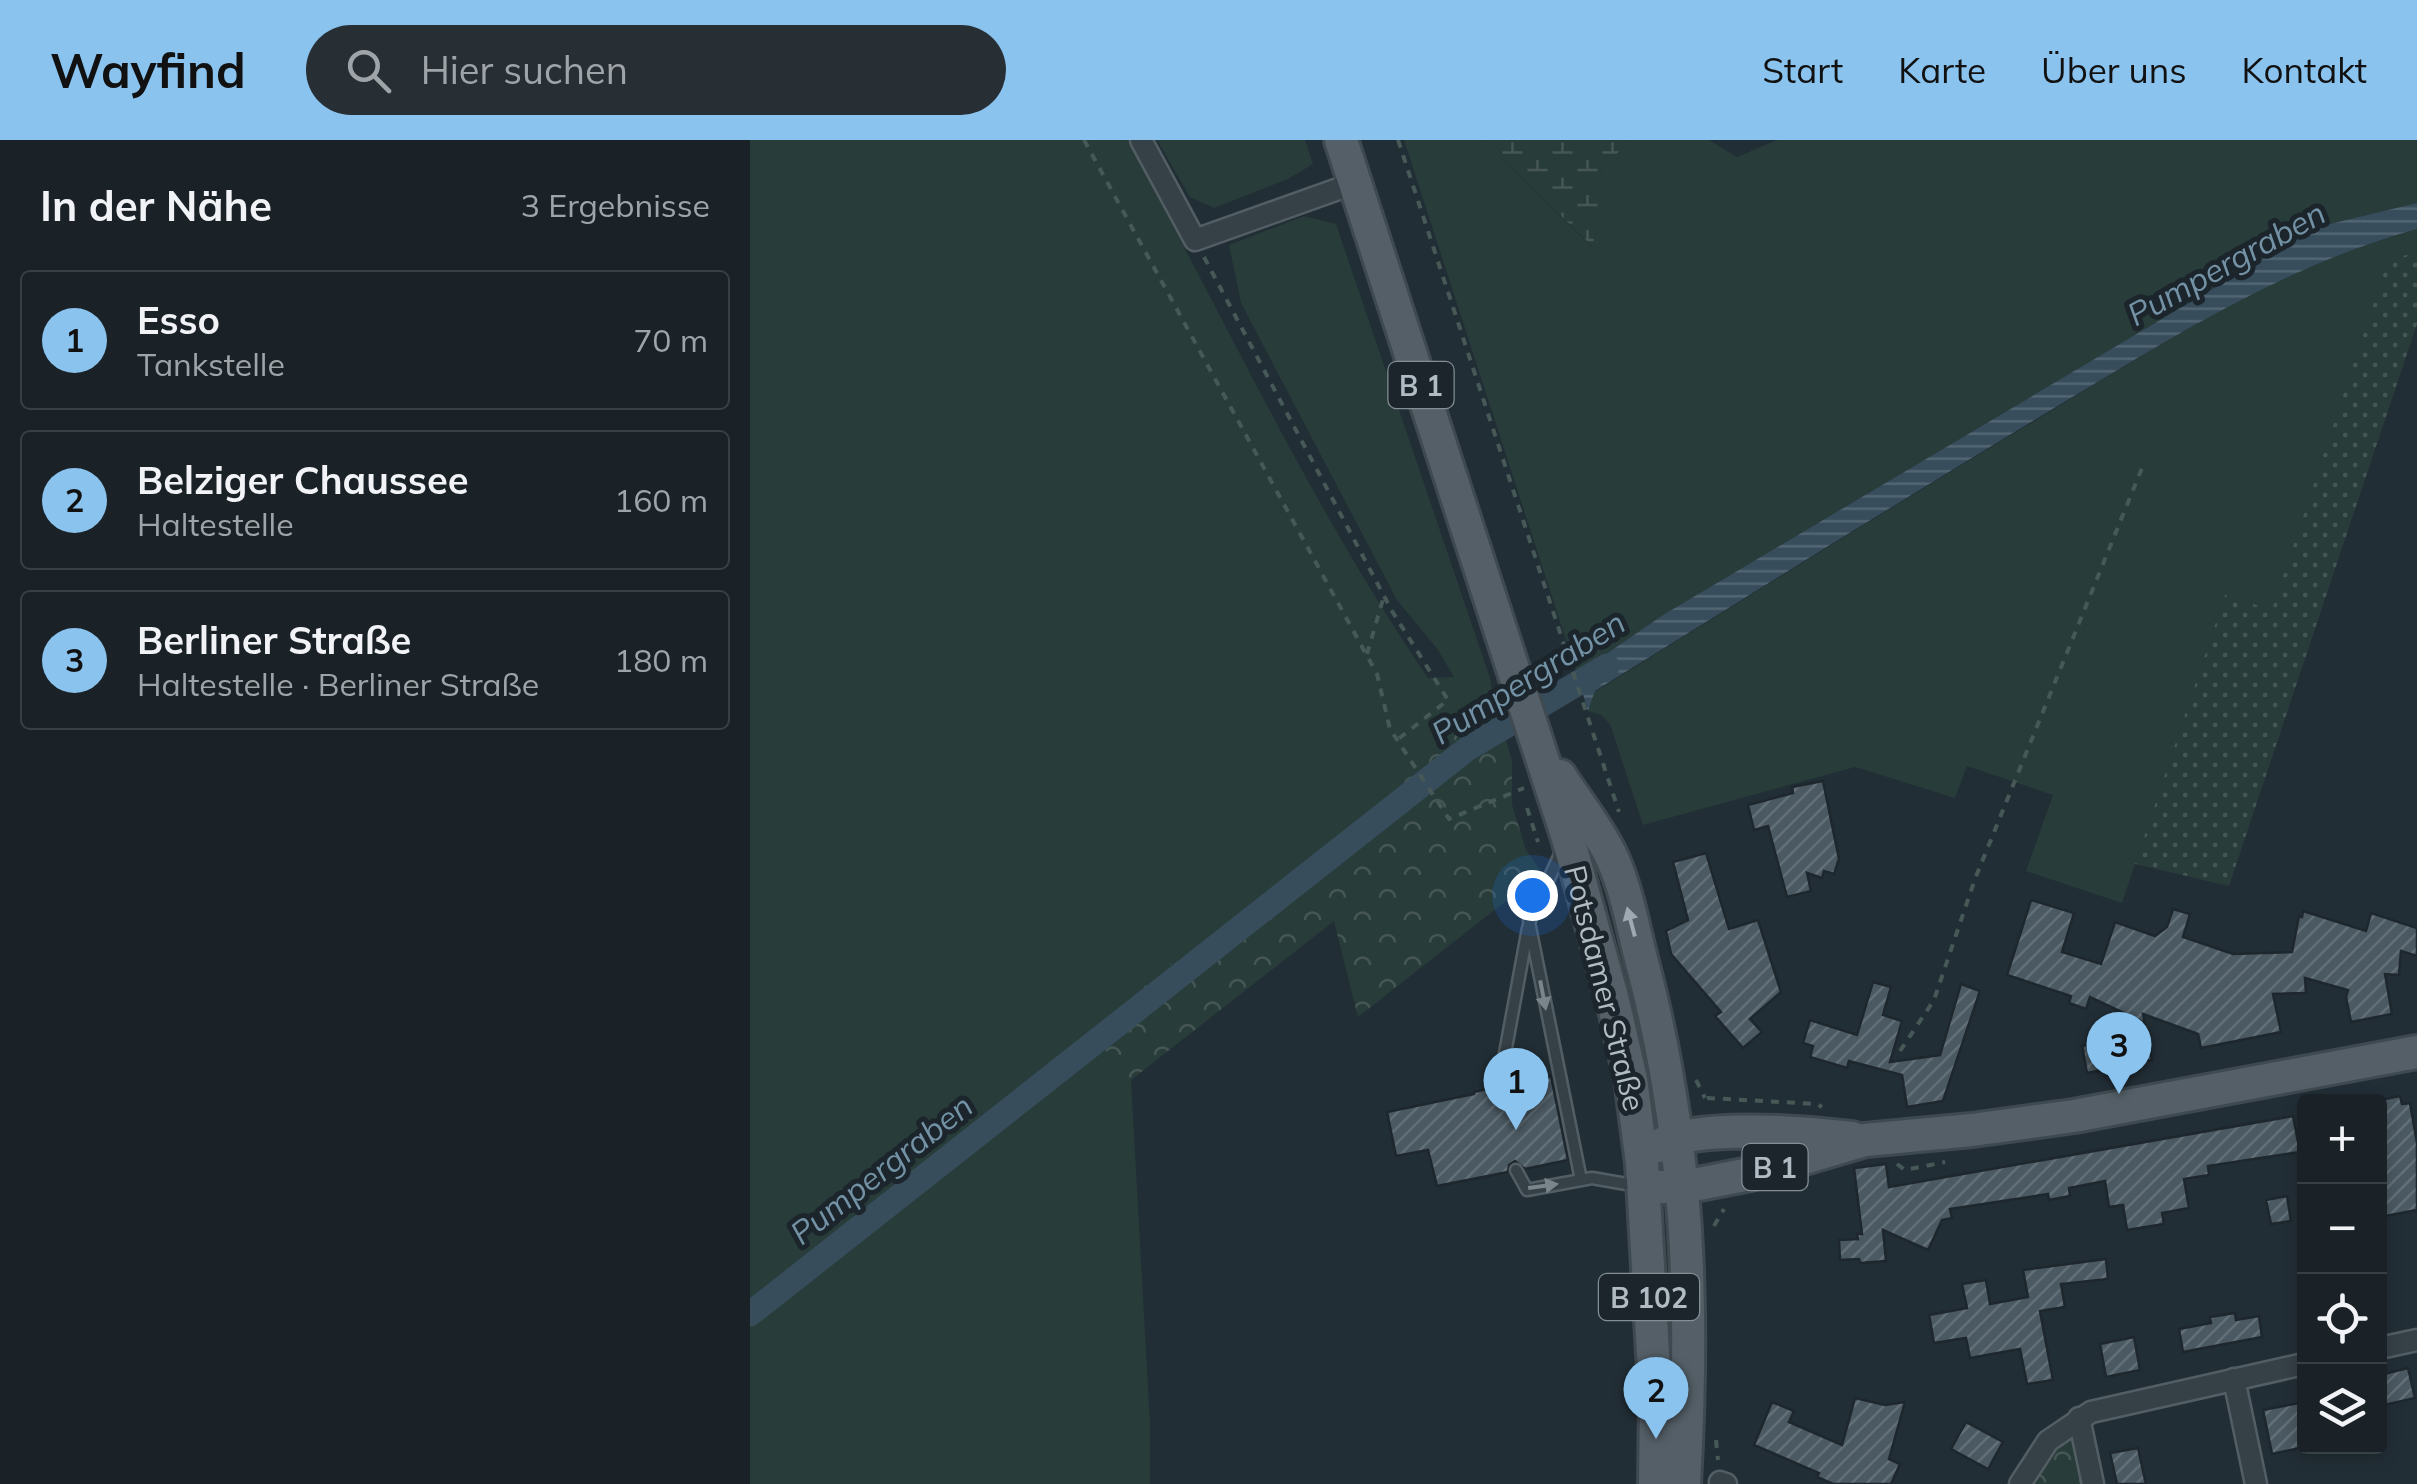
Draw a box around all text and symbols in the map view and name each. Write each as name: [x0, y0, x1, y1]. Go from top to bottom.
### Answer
search box: [306, 25, 1006, 115]
text: Wayfind: [50, 40, 246, 100]
icon: search: [341, 43, 396, 98]
text: Hier suchen: [421, 46, 628, 94]
text: Start: [1762, 48, 1843, 92]
text: Karte: [1898, 48, 1986, 92]
text: Über uns: [2041, 48, 2187, 92]
text: Kontakt: [2242, 48, 2367, 92]
text: In der Nähe: [40, 179, 272, 232]
text: 3 Ergebnisse: [521, 185, 710, 225]
water label: Pumpergraben: [2120, 192, 2332, 334]
text: Esso: [137, 296, 220, 344]
text: 1: [65, 320, 84, 360]
text: 70 m: [633, 320, 708, 360]
text: Tankstelle: [137, 344, 285, 384]
road number: B 1: [1388, 362, 1454, 408]
text: Belziger Chaussee: [137, 456, 469, 504]
text: 2: [65, 480, 84, 520]
text: 160 m: [614, 480, 708, 520]
text: Haltestelle: [137, 504, 294, 544]
water label: Pumpergraben: [1424, 602, 1632, 752]
text: Berliner Straße: [137, 616, 411, 664]
text: 3: [65, 640, 84, 680]
text: 180 m: [614, 640, 708, 680]
text: Haltestelle · Berliner Straße: [137, 664, 539, 704]
street label: Potsdamer Straße: [1556, 861, 1654, 1115]
your location: [1507, 870, 1558, 921]
one-way arrow: [1623, 906, 1639, 937]
one-way arrow: [1536, 980, 1552, 1011]
pin: 3: [2086, 1012, 2152, 1094]
pin: 1: [1484, 1048, 1548, 1130]
water label: Pumpergraben: [782, 1085, 980, 1253]
map controls: [2297, 1094, 2387, 1454]
button: +: [2297, 1094, 2387, 1184]
road number: B 1: [1742, 1144, 1808, 1190]
one-way arrow: [1528, 1177, 1560, 1193]
button: −: [2297, 1184, 2387, 1274]
road number: B 102: [1599, 1274, 1699, 1320]
button: locate: [2297, 1274, 2387, 1364]
pin: 2: [1624, 1356, 1688, 1439]
button: layers: [2297, 1364, 2387, 1454]

